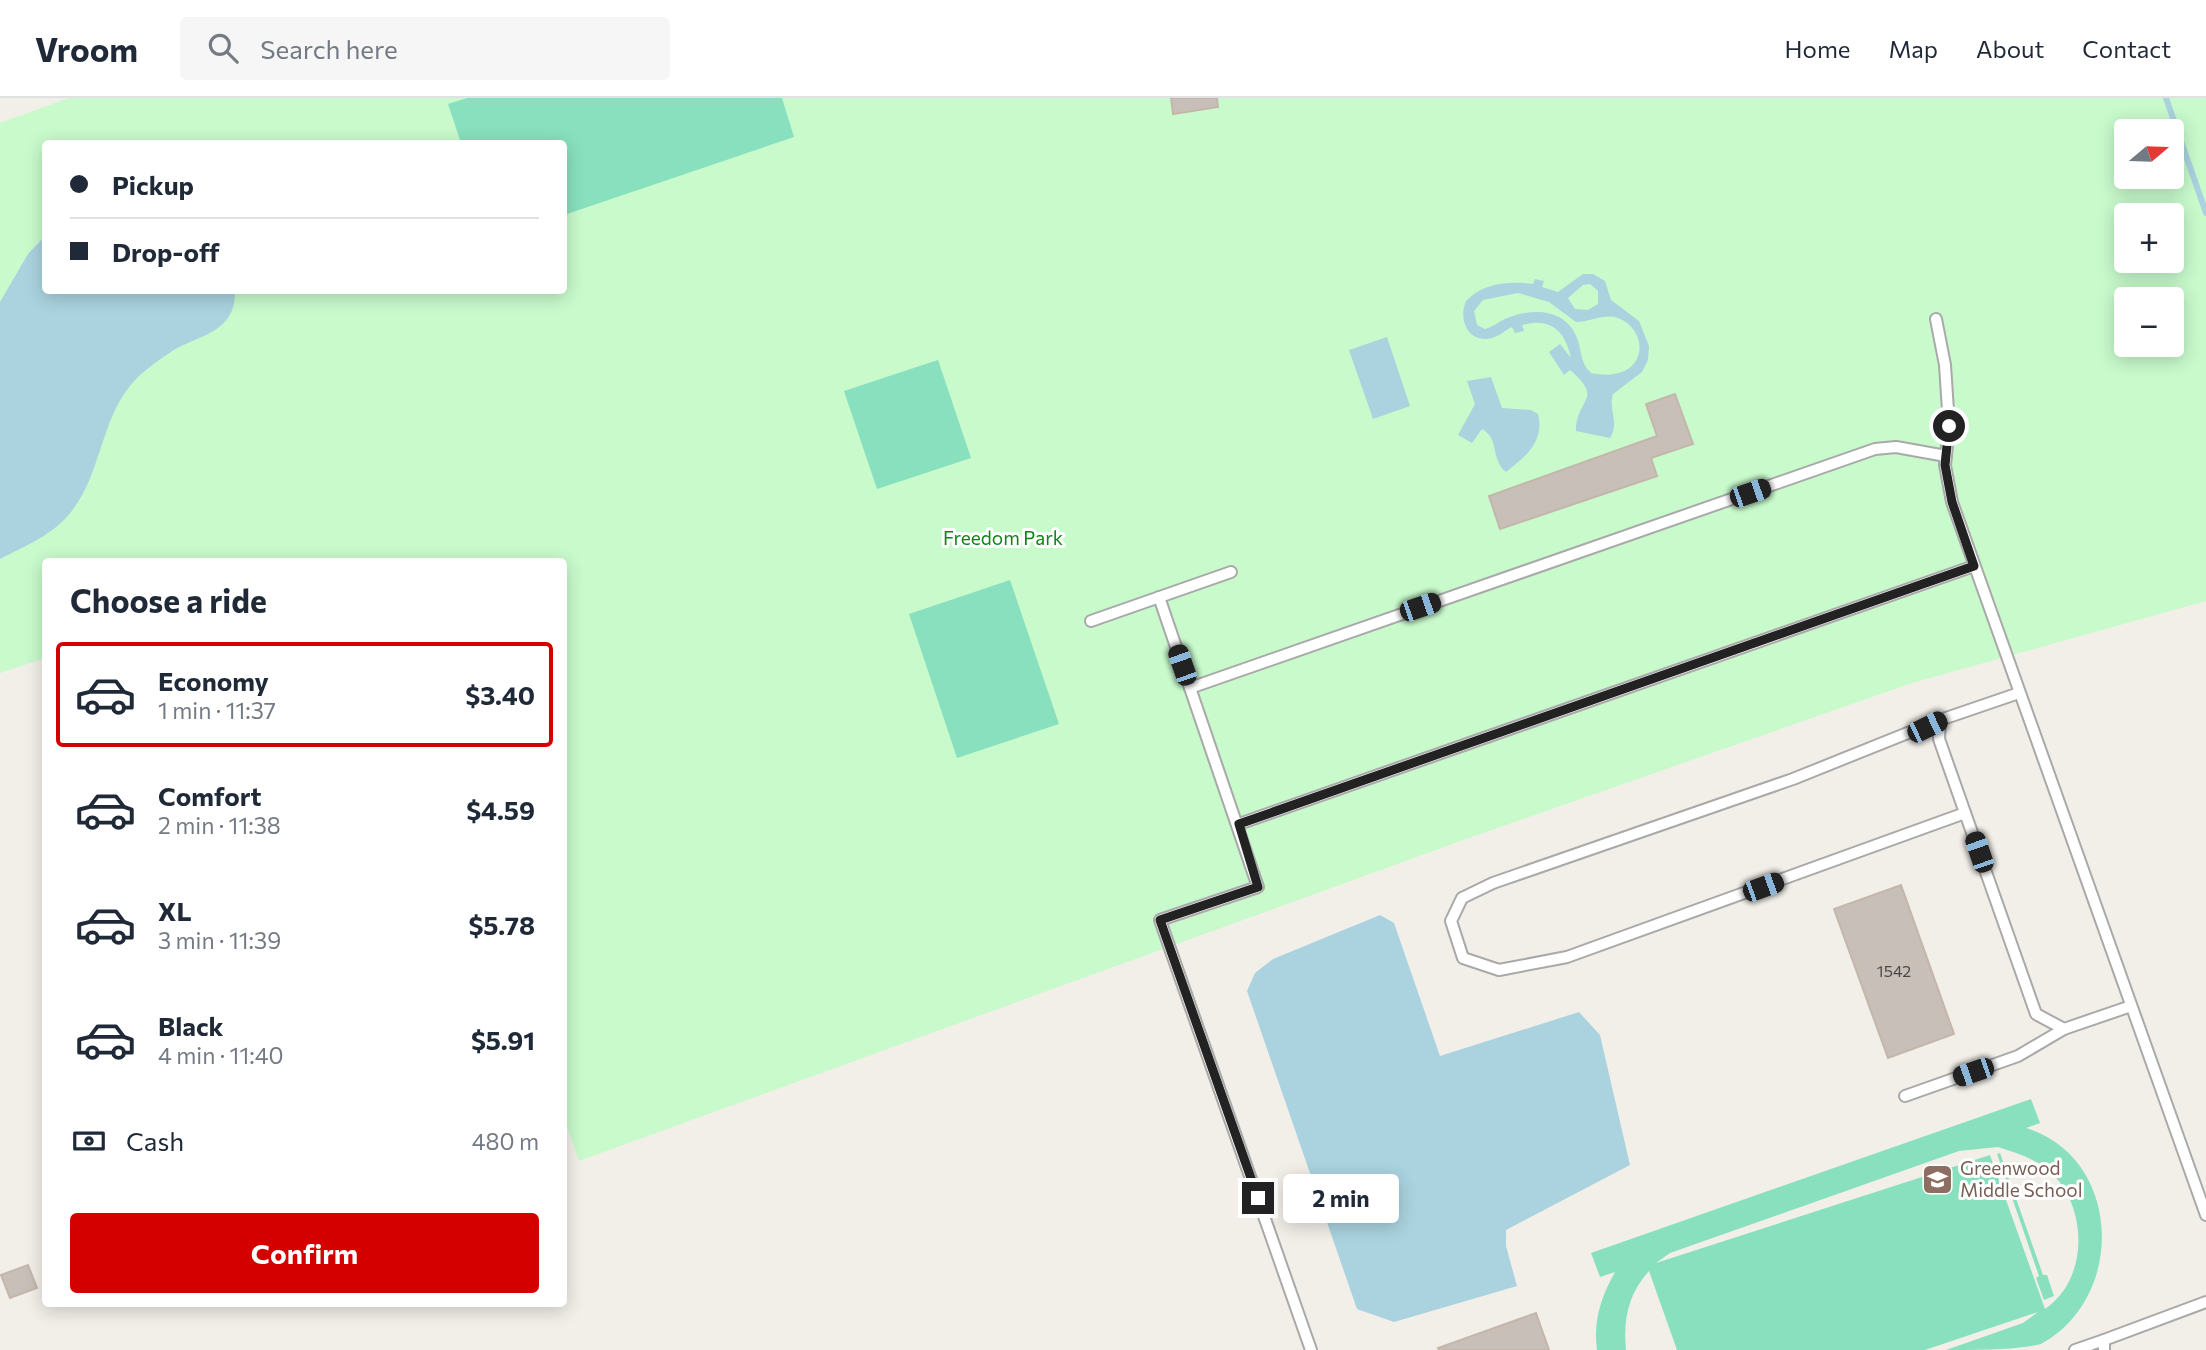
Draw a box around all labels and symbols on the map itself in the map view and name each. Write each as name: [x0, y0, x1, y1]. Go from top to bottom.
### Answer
north arrow: [2114, 119, 2184, 189]
route start: [1933, 410, 1965, 442]
car: [1727, 476, 1774, 510]
park label: Freedom Park: [943, 526, 1063, 549]
car: [1397, 590, 1444, 624]
car: [1166, 642, 1199, 688]
car: [1904, 708, 1951, 746]
car: [1963, 829, 1996, 875]
car: [1740, 870, 1787, 904]
house number: 1542: [1877, 961, 1911, 980]
car: [1950, 1055, 1997, 1089]
place label: Greenwood Middle School: [1960, 1156, 2082, 1201]
school or university icon: Greenwood Middle School: [1920, 1162, 1954, 1196]
callout: 2 min: [1282, 1174, 1398, 1222]
route end: [1242, 1182, 1274, 1214]

